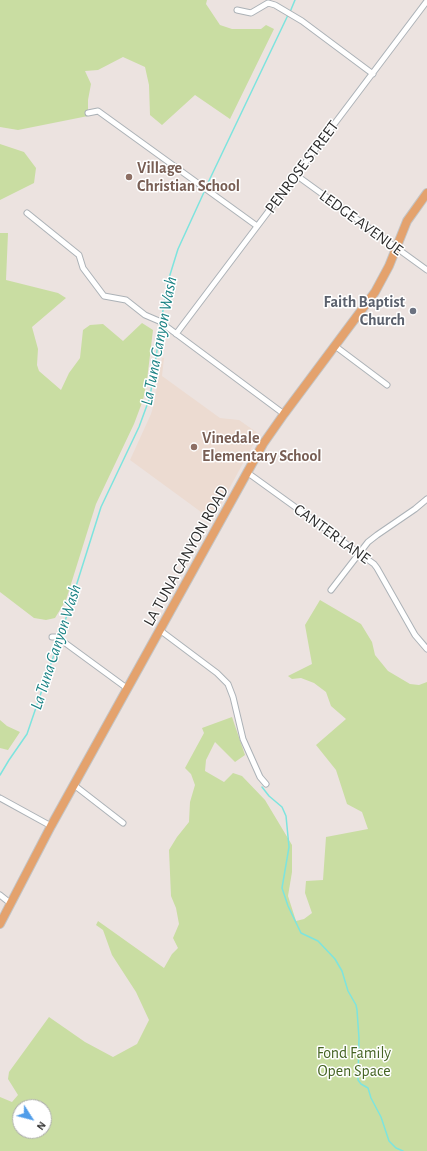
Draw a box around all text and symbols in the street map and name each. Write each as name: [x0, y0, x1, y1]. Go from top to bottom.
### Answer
street label: PENROSE STREET: [261, 117, 343, 217]
place label: Village Christian School: [137, 158, 240, 196]
marker: Village Christian School: [124, 172, 134, 182]
street label: LEDGE AVENUE: [315, 186, 407, 260]
water label: La Tuna Canyon Wash: [136, 275, 182, 407]
place label: Faith Baptist Church: [323, 292, 405, 330]
marker: Faith Baptist Church: [408, 306, 418, 316]
place label: Vinedale Elementary School: [202, 428, 322, 466]
marker: Vinedale Elementary School: [189, 442, 199, 452]
street label: LA TUNA CANYON ROAD: [139, 482, 233, 630]
street label: CANTER LANE: [290, 500, 374, 568]
water label: La Tuna Canyon Wash: [26, 582, 86, 712]
park label: Fond Family Open Space: [317, 1043, 391, 1081]
north arrow: [12, 1099, 52, 1139]
text: N: [35, 1119, 48, 1132]

